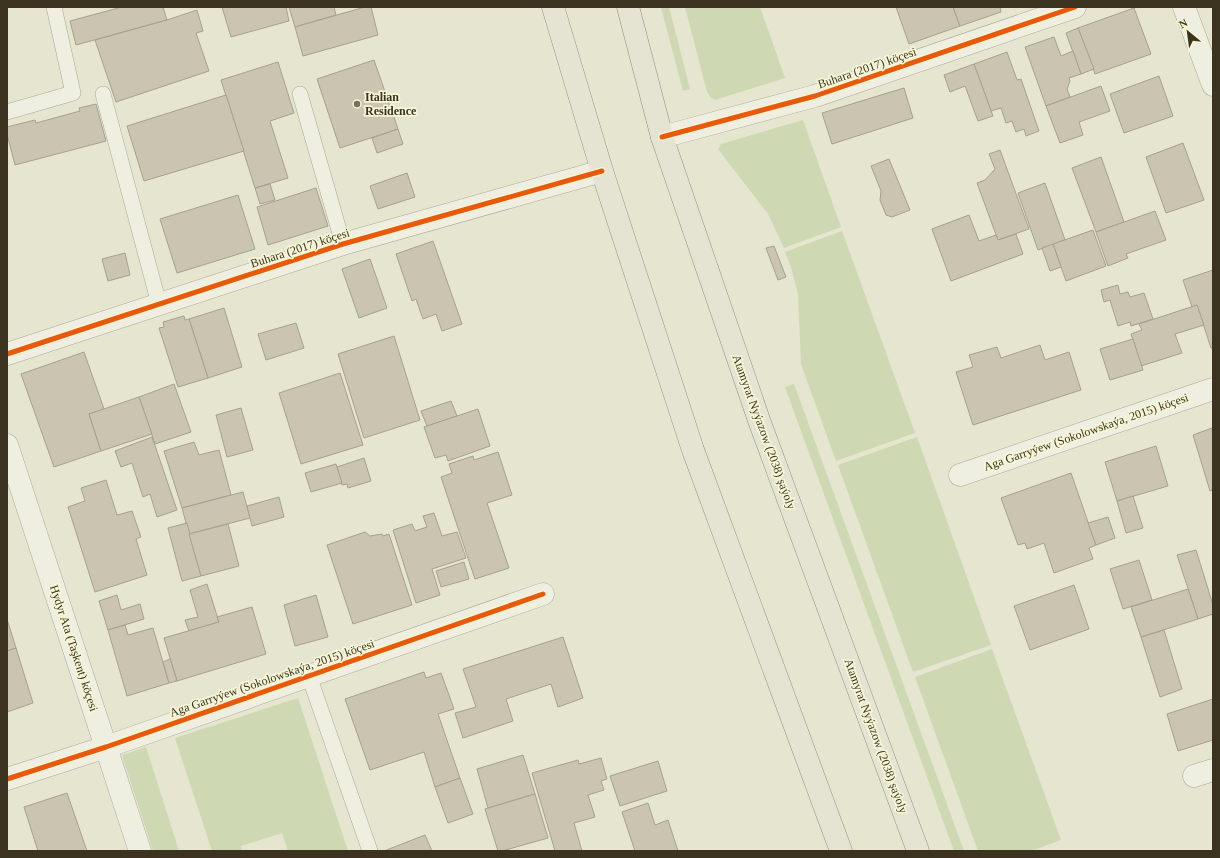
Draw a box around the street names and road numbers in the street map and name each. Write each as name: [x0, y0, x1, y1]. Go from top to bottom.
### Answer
street label: Buhara (2017) köçesi: [816, 44, 919, 91]
street label: Buhara (2017) köçesi: [249, 225, 352, 271]
street label: Atamyrat Nyýazow (2038) şaýoly: [729, 353, 799, 511]
street label: Aga Garryýew (Sokolowskaýa, 2015) köçesi: [982, 390, 1191, 474]
street label: Hydyr Ata (Taşkent) köçesi: [47, 583, 101, 714]
street label: Aga Garryýew (Sokolowskaýa, 2015) köçesi: [168, 636, 377, 720]
street label: Atamyrat Nyýazow (2038) şaýoly: [841, 657, 911, 815]

